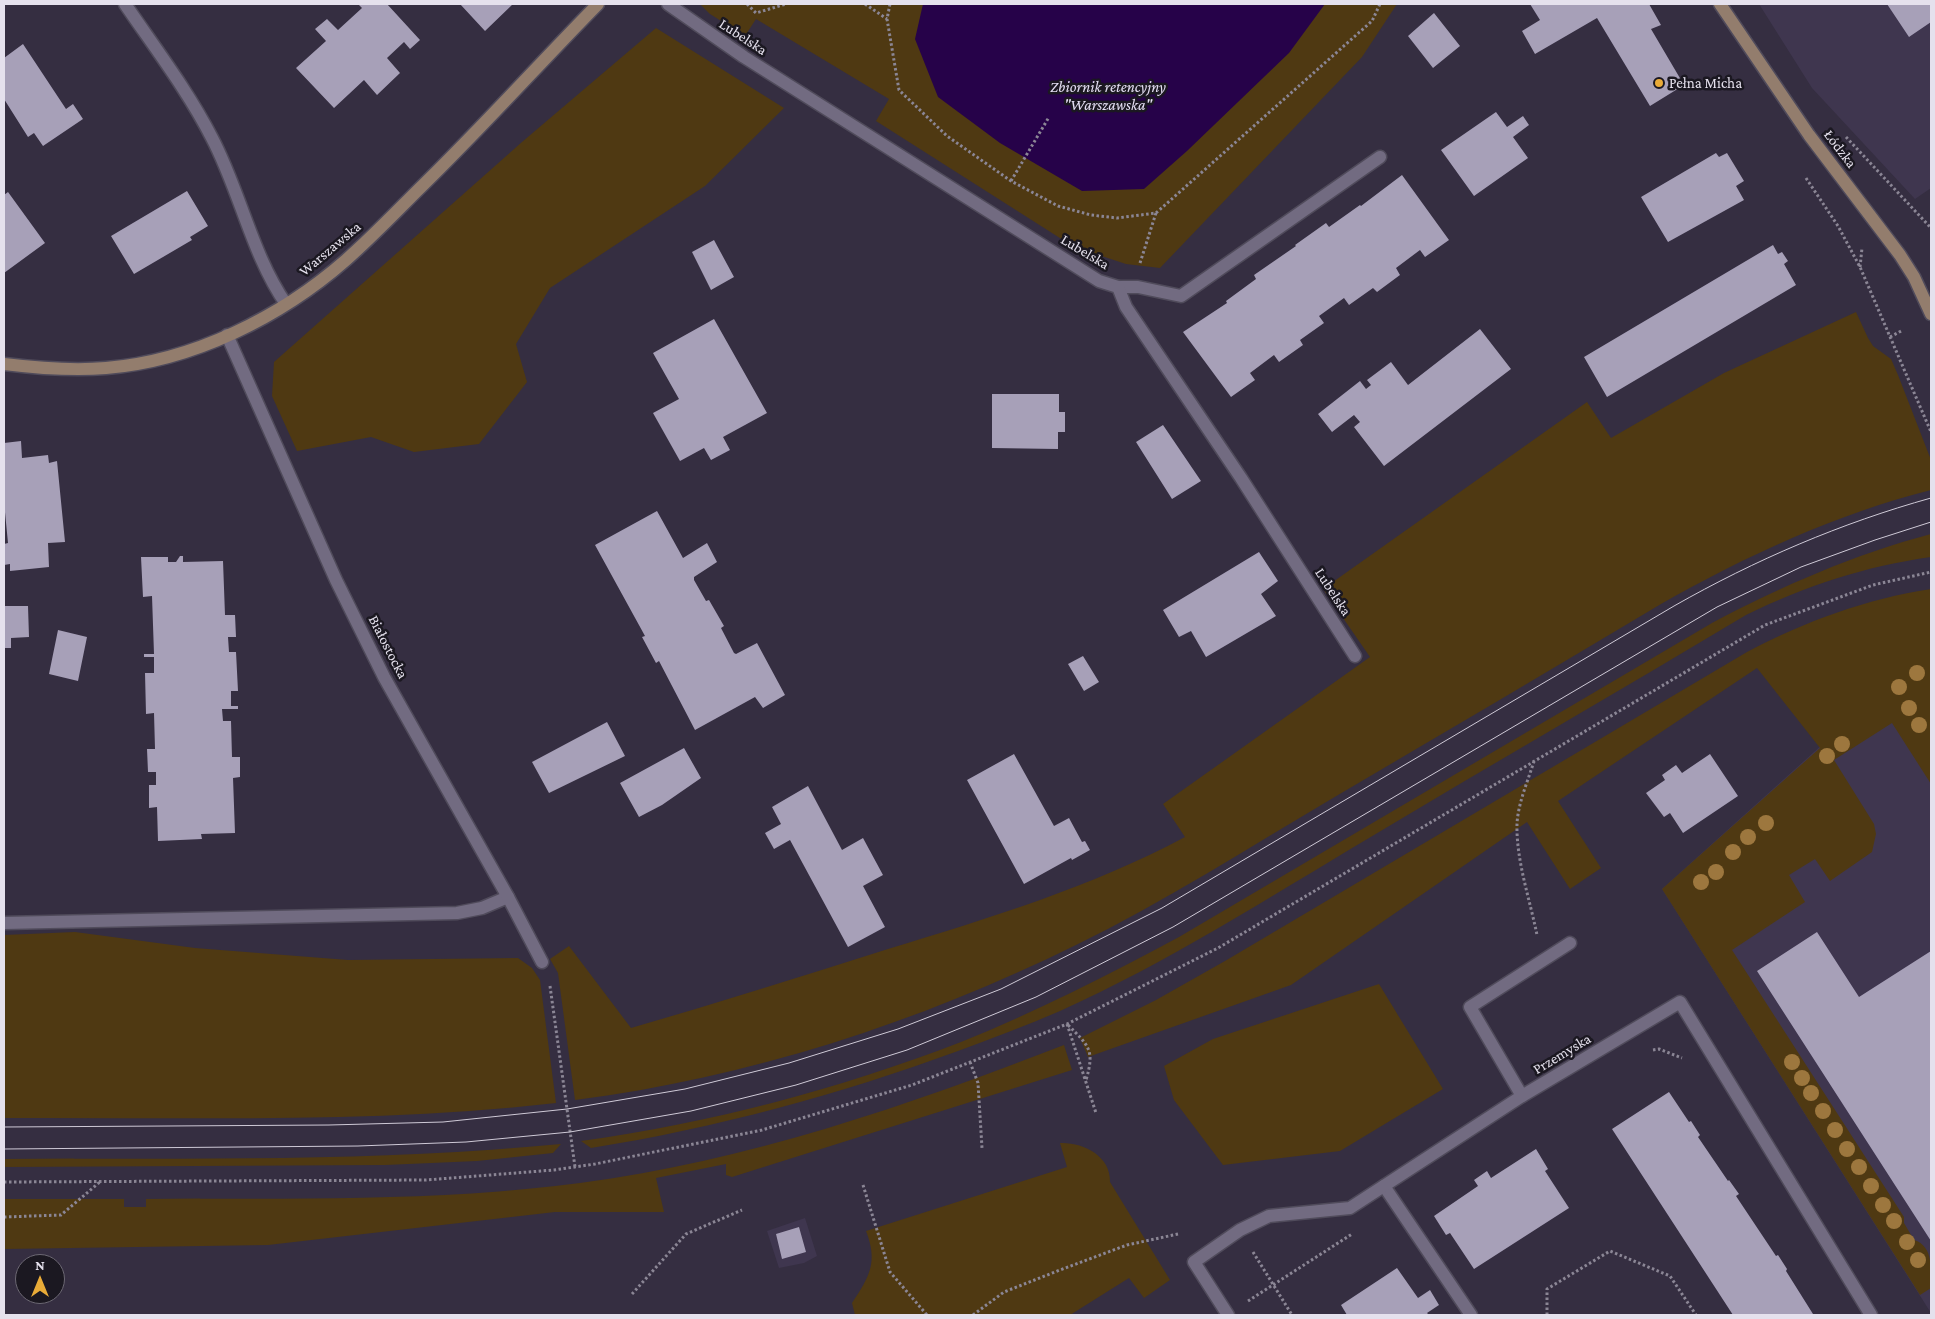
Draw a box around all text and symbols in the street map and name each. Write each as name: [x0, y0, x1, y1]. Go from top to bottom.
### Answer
street label: Lubelska: [716, 15, 770, 59]
place label: Pełna Micha: [1669, 74, 1742, 92]
water label: Zbiornik retencyjny "Warszawska": [1050, 77, 1166, 115]
marker: Pełna Micha: [1653, 77, 1665, 89]
street label: Łódzka: [1820, 126, 1860, 172]
street label: Warszawska: [295, 218, 365, 280]
street label: Lubelska: [1057, 231, 1113, 273]
street label: Lubelska: [1311, 565, 1355, 619]
street label: Białostocka: [364, 612, 412, 682]
street label: Przemyska: [1530, 1030, 1594, 1078]
north arrow: [15, 1254, 65, 1304]
text: N: [35, 1257, 45, 1273]

